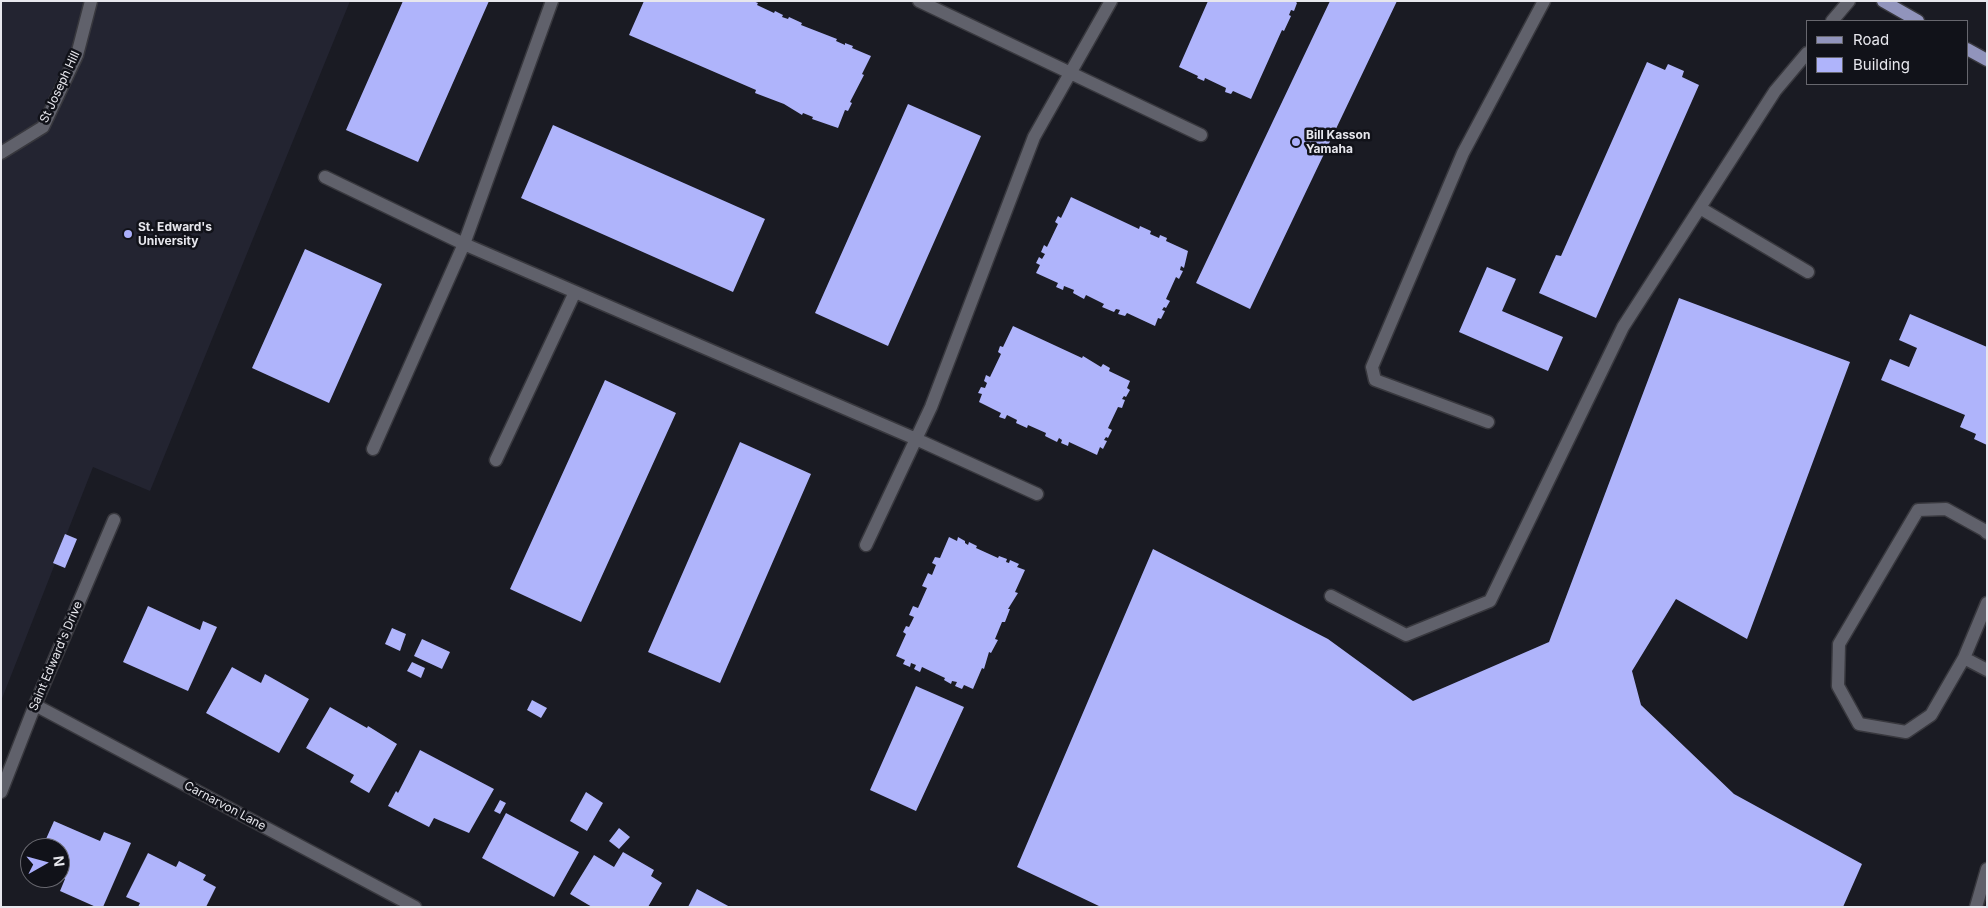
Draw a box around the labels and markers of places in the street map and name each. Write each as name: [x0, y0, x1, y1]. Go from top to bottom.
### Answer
place label: Bill Kasson Yamaha: [1306, 128, 1370, 156]
marker: Bill Kasson Yamaha: [1290, 136, 1302, 148]
place label: St. Edward's University: [138, 220, 212, 248]
marker: St. Edward's University: [122, 228, 134, 240]

